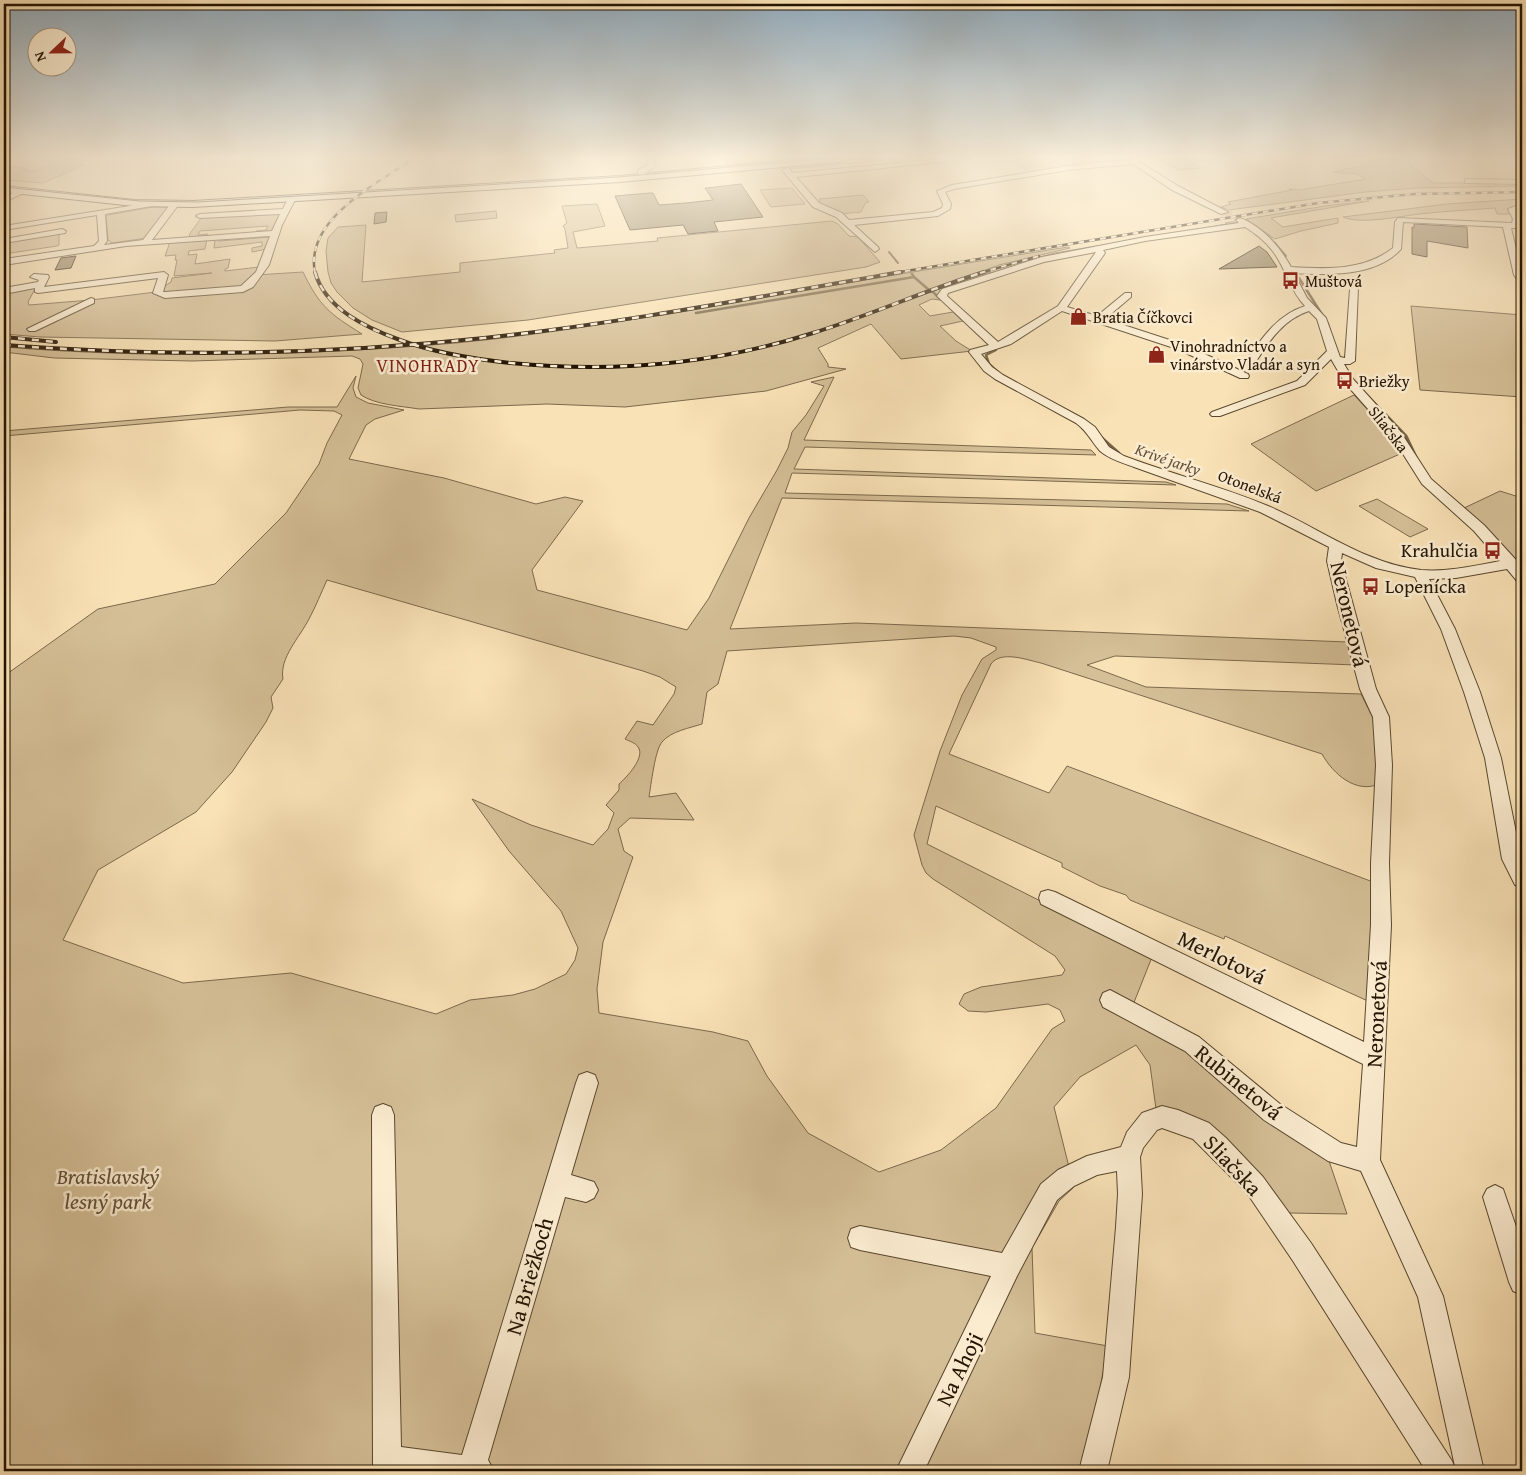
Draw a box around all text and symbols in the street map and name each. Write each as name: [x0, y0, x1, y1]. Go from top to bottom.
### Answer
north arrow: [28, 28, 78, 78]
text: N: [29, 48, 51, 65]
place label: Muštová: [1305, 269, 1363, 293]
bus stop icon: Muštová: [1281, 271, 1301, 291]
place label: Bratia Číčkovci: [1093, 305, 1193, 329]
shop icon: Bratia Číčkovci: [1069, 307, 1089, 327]
place label: Vinohradníctvo a vinárstvo Vladár a syn: [1170, 334, 1320, 376]
shop icon: Vinohradníctvo a vinárstvo Vladár a syn: [1146, 345, 1166, 365]
district label: VINOHRADY: [376, 352, 480, 379]
place label: Briežky: [1359, 369, 1410, 393]
bus stop icon: Briežky: [1335, 371, 1355, 391]
street label: Sliačska: [1363, 401, 1415, 458]
water label: Krivé jarky: [1131, 436, 1205, 482]
street label: Otonelská: [1215, 463, 1286, 509]
place label: Krahulčia: [1401, 536, 1478, 564]
bus stop icon: Krahulčia: [1482, 540, 1502, 560]
street label: Neronetová: [1322, 558, 1378, 670]
place label: Lopenícka: [1385, 572, 1466, 600]
bus stop icon: Lopenícka: [1361, 576, 1381, 596]
street label: Merlotová: [1172, 922, 1272, 992]
street label: Neronetová: [1357, 959, 1395, 1068]
street label: Rubinetová: [1188, 1037, 1290, 1128]
street label: Sliačska: [1196, 1127, 1270, 1203]
park label: Bratislavský lesný park: [56, 1160, 159, 1217]
street label: Na Briežkoch: [497, 1213, 561, 1339]
street label: Na Ahoji: [927, 1327, 991, 1411]

